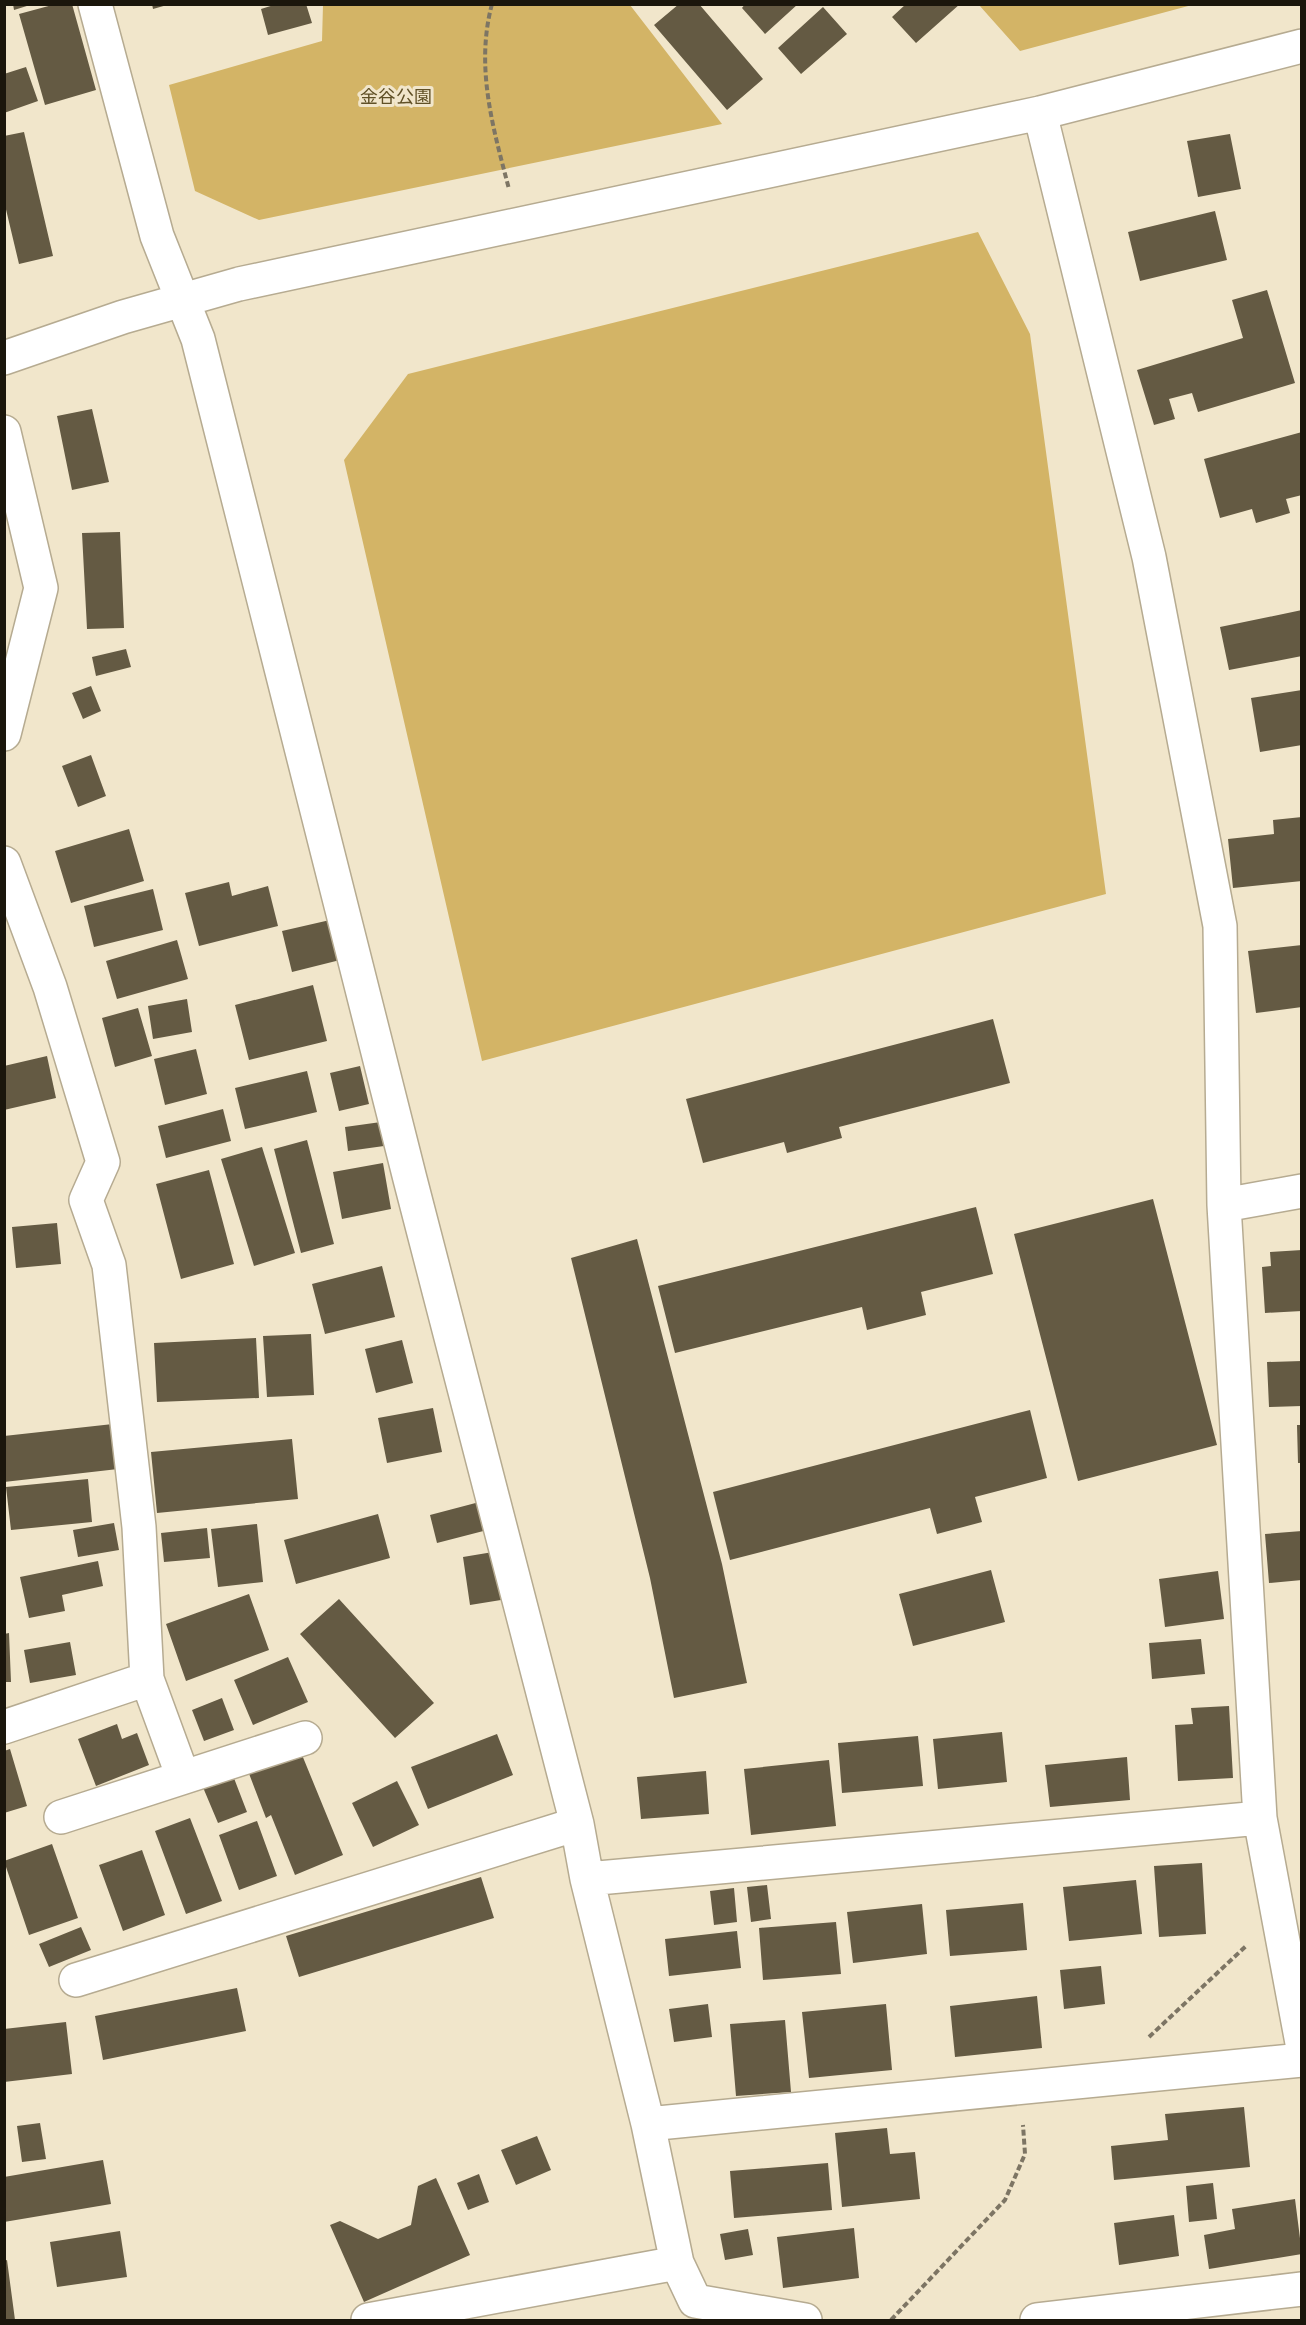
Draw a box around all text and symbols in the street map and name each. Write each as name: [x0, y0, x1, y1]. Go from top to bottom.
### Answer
park label: 金谷公園: [360, 85, 432, 108]

